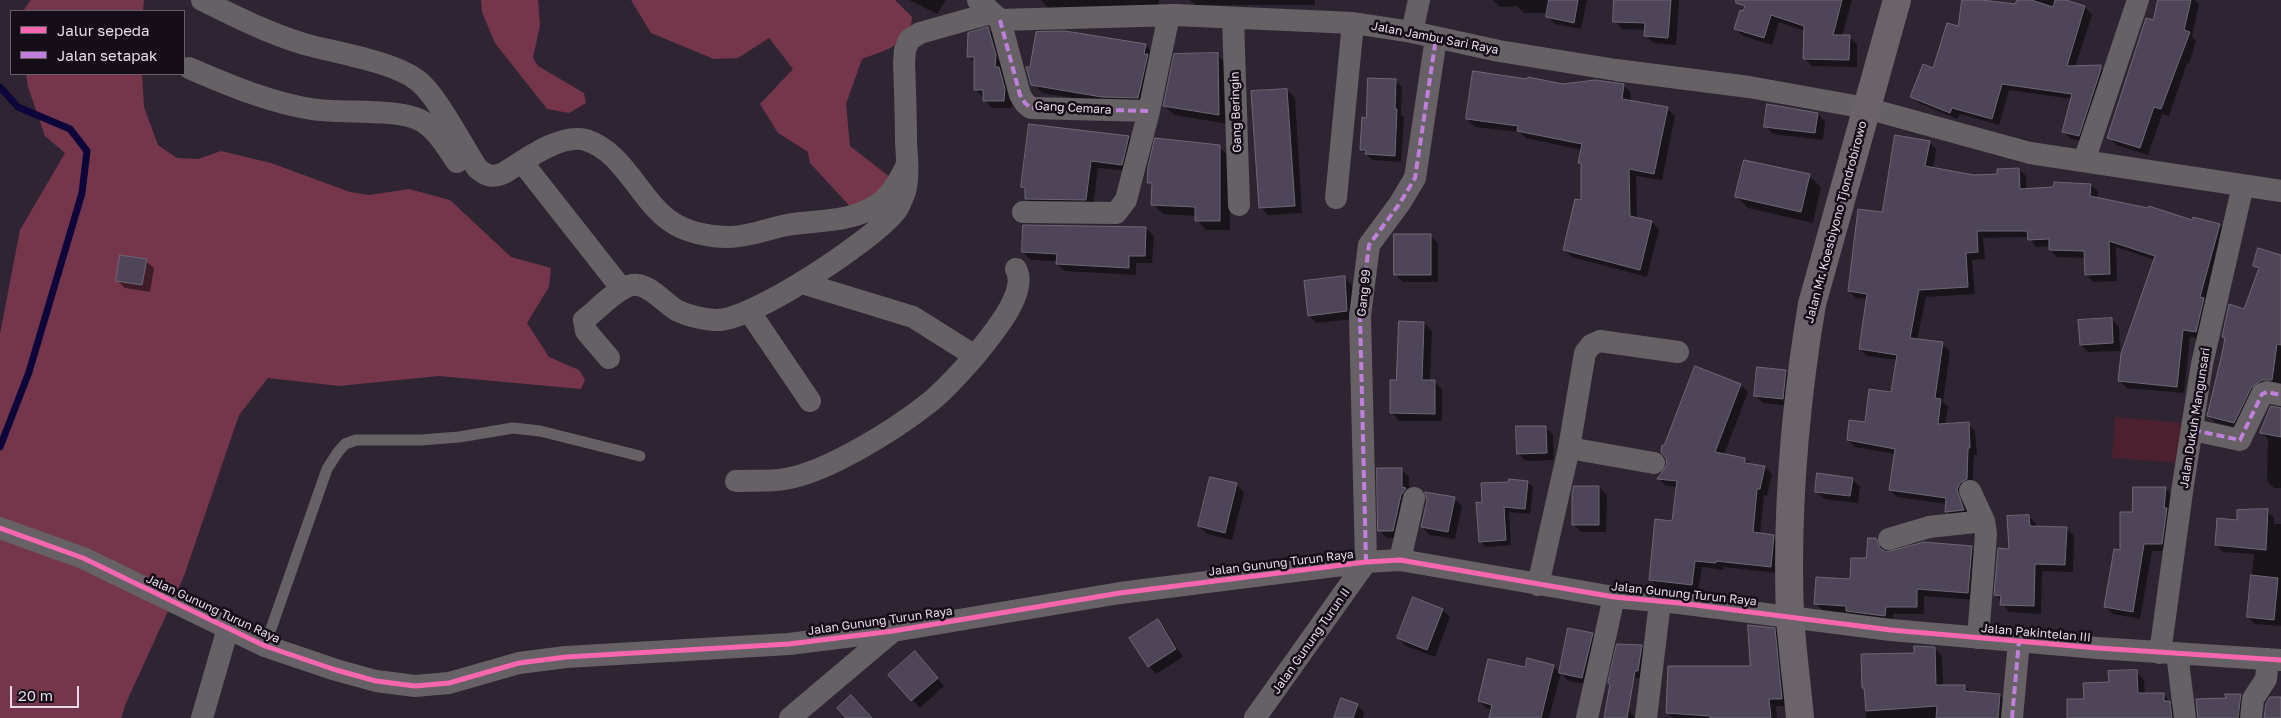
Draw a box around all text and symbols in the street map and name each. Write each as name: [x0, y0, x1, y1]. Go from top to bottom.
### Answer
legend: [10, 10, 185, 75]
street label: Jalan Jambu Sari Raya: [1370, 19, 1500, 57]
text: Jalur sepeda: [57, 21, 150, 39]
text: Jalan setapak: [57, 46, 157, 64]
street label: Gang Beringin: [1227, 71, 1245, 153]
street label: Gang Cemara: [1034, 99, 1112, 117]
street label: Jalan Mr. Koesbiyono Tjondrobirowo: [1802, 119, 1870, 325]
street label: Gang 99: [1354, 269, 1374, 317]
street label: Jalan Dukuh Mangunsari: [2177, 347, 2213, 489]
street label: Jalan Gunung Turun Raya: [1208, 547, 1354, 579]
street label: Jalan Gunung Turun Raya: [144, 572, 282, 646]
street label: Jalan Gunung Turun Raya: [1611, 579, 1757, 609]
street label: Jalan Gunung Turun II: [1269, 585, 1353, 697]
street label: Jalan Gunung Turun Raya: [807, 604, 953, 638]
street label: Jalan Pakintelan III: [1980, 621, 2092, 645]
scale bar: [12, 676, 81, 708]
text: 20 m: [18, 686, 53, 704]

